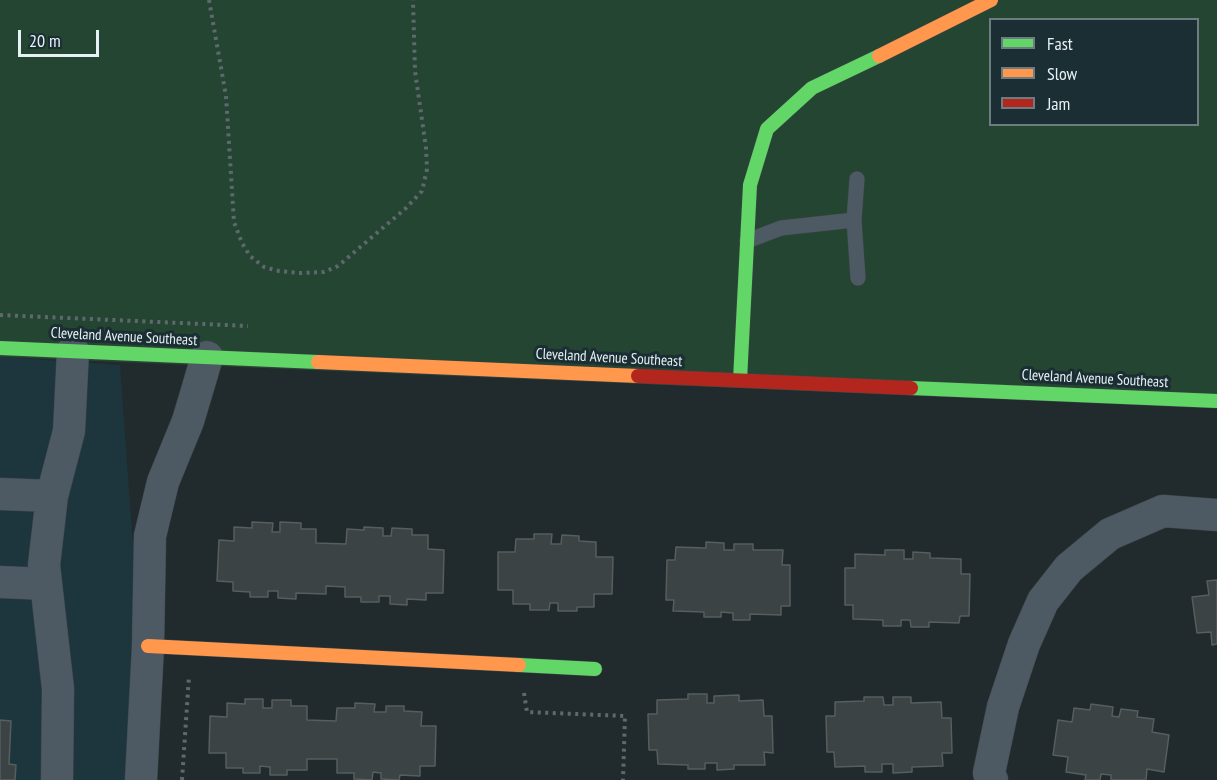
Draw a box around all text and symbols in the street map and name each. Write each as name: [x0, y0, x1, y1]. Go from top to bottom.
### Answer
scale bar: [21, 18, 102, 56]
legend: [989, 18, 1199, 126]
text: 20 m: [29, 29, 61, 52]
text: Fast: [1047, 32, 1073, 55]
text: Slow: [1047, 62, 1077, 85]
text: Jam: [1047, 92, 1070, 115]
street label: Cleveland Avenue Southeast: [50, 324, 198, 350]
street label: Cleveland Avenue Southeast: [535, 345, 683, 371]
street label: Cleveland Avenue Southeast: [1021, 366, 1169, 392]

